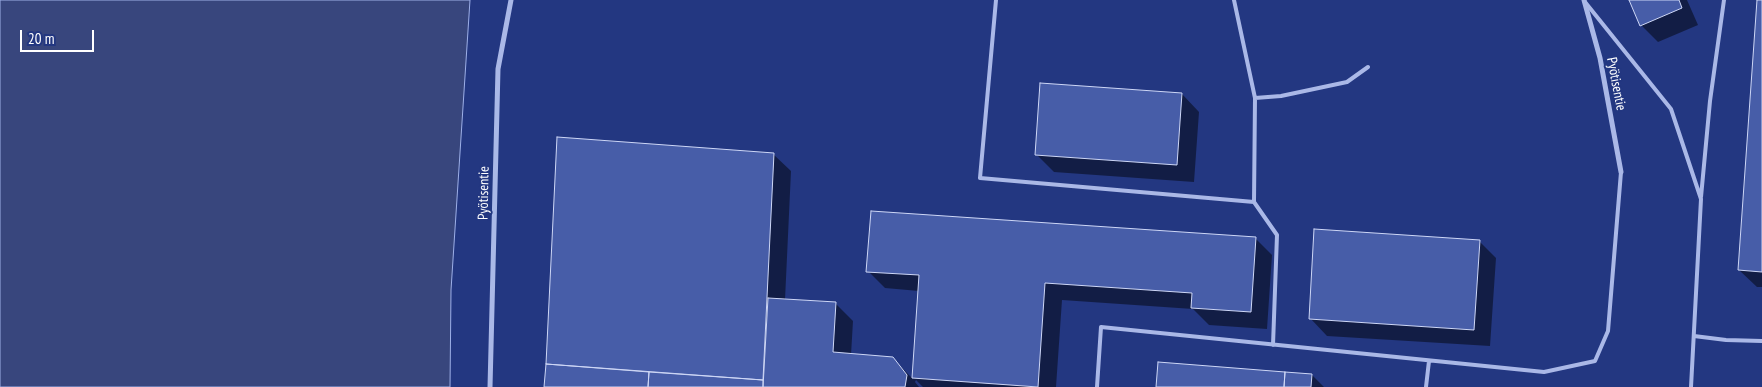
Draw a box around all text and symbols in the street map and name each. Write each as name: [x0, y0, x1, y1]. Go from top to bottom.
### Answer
scale bar: [22, 20, 96, 52]
text: 20 m: [28, 29, 54, 48]
street label: Pyötisentie: [1603, 56, 1629, 112]
street label: Pyötisentie: [475, 166, 493, 220]

